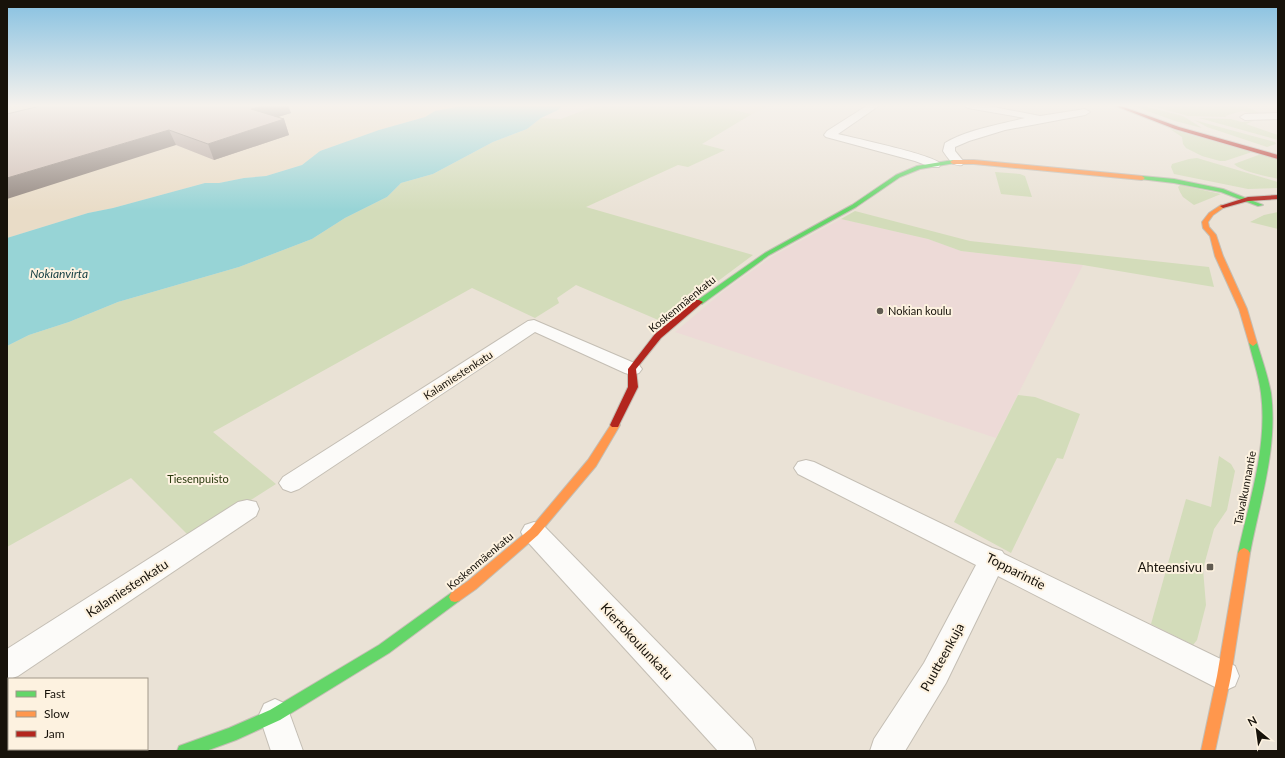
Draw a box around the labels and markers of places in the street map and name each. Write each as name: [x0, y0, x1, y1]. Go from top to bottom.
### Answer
place label: Nokian koulu: [888, 304, 952, 317]
marker: Nokian koulu: [875, 306, 885, 316]
place label: Ahteensivu: [1138, 559, 1202, 575]
marker: Ahteensivu: [1205, 562, 1215, 572]

